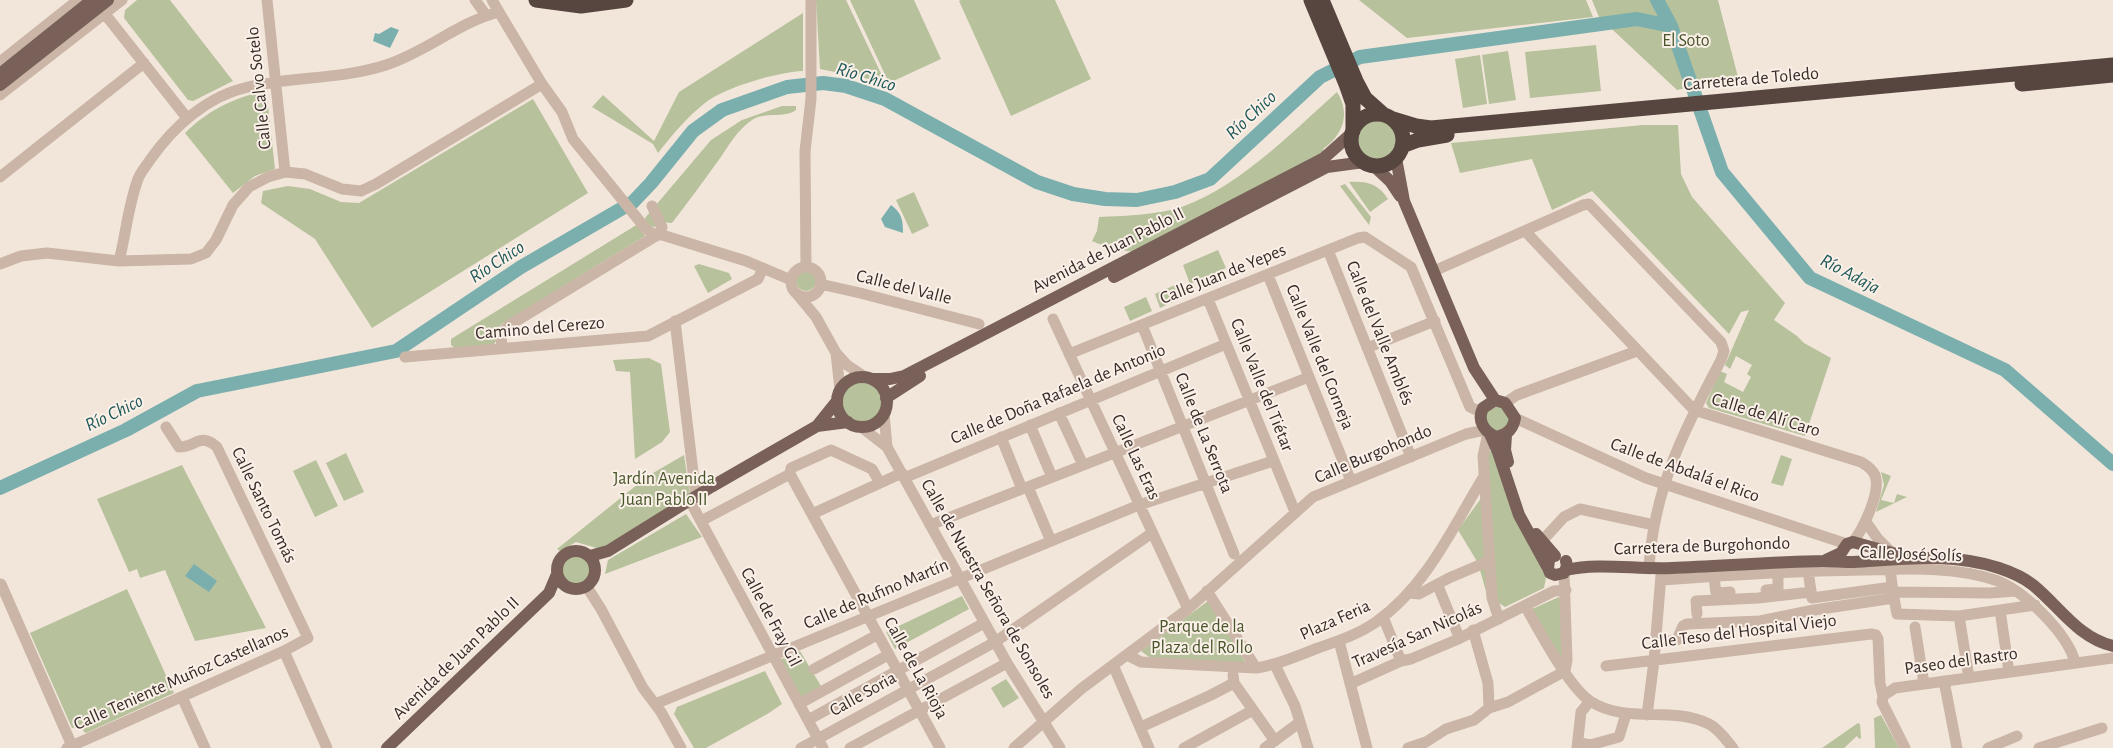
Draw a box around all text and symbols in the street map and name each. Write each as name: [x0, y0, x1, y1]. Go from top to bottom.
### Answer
street label: Calle Calvo Sotelo: [242, 26, 276, 150]
park label: El Soto: [1662, 30, 1710, 52]
water label: Río Chico: [833, 57, 899, 97]
street label: Carretera de Toledo: [1682, 62, 1820, 96]
water label: Río Chico: [1221, 86, 1281, 144]
street label: Avenida de Juan Pablo II: [1028, 202, 1188, 298]
water label: Río Chico: [465, 236, 529, 288]
street label: Calle Juan de Yepes: [1157, 239, 1289, 309]
water label: Río Adaja: [1816, 249, 1884, 299]
street label: Calle del Valle Amblés: [1341, 258, 1419, 408]
street label: Calle del Valle: [854, 265, 954, 309]
street label: Calle Valle del Corneja: [1281, 281, 1359, 433]
street label: Camino del Cerezo: [474, 312, 606, 344]
street label: Calle Valle del Tiétar: [1225, 315, 1299, 455]
street label: Calle de Doña Rafaela de Antonio: [947, 339, 1169, 449]
street label: Calle de La Serrota: [1170, 370, 1238, 496]
street label: Calle de Alí Caro: [1709, 388, 1823, 442]
water label: Río Chico: [81, 389, 147, 437]
street label: Calle Las Eras: [1107, 411, 1165, 503]
street label: Calle Burgohondo: [1311, 420, 1435, 488]
street label: Calle de Abdalá el Rico: [1607, 433, 1763, 507]
street label: Calle Santo Tomás: [227, 443, 301, 567]
park label: Jardín Avenida Juan Pablo II: [613, 468, 715, 510]
street label: Calle de Nuestra Señora de Sonsoles: [916, 475, 1060, 703]
street label: Carretera de Burgohondo: [1614, 532, 1790, 560]
street label: Calle José Solís: [1860, 541, 1962, 567]
street label: Calle de Rufino Martín: [800, 554, 952, 634]
street label: Calle de Fray Gil: [736, 564, 806, 670]
street label: Avenida de Juan Pablo II: [388, 592, 524, 724]
street label: Plaza Feria: [1296, 595, 1374, 645]
street label: Travesía San Nicolás: [1349, 597, 1485, 673]
street label: Calle Teso del Hospital Viejo: [1640, 609, 1838, 655]
street label: Calle de La Rioja: [879, 613, 953, 723]
park label: Parque de la Plaza del Rollo: [1151, 616, 1253, 659]
street label: Calle Teniente Muñoz Castellanos: [70, 621, 292, 735]
street label: Paseo del Rastro: [1903, 642, 2019, 680]
street label: Calle Soria: [826, 667, 900, 721]

